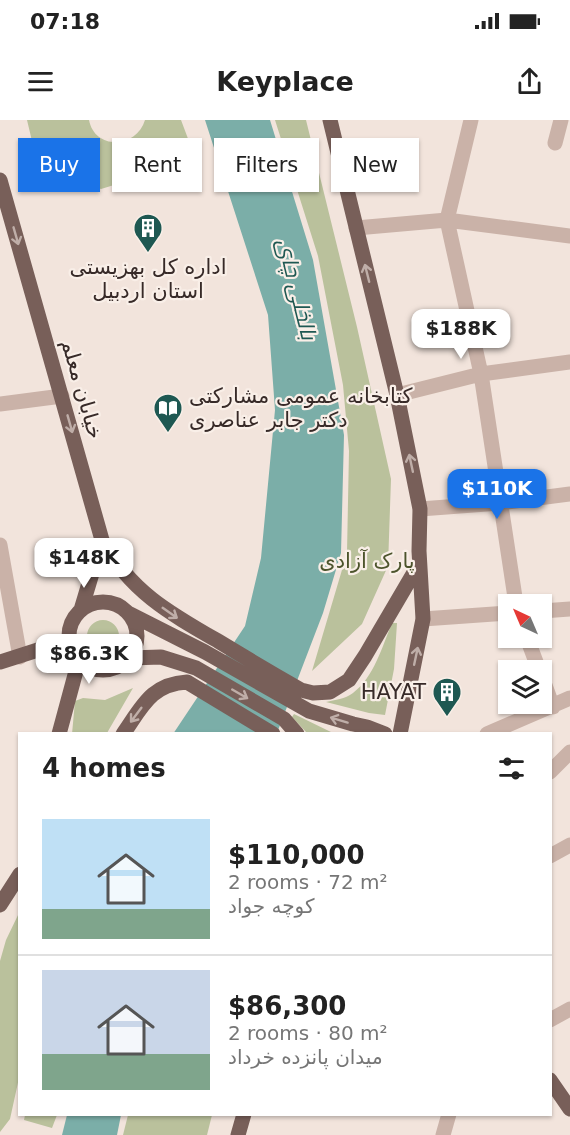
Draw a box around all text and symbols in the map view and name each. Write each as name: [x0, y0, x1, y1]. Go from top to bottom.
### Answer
text: 07:18: [30, 9, 100, 34]
icon: menu: [24, 65, 57, 98]
icon: share: [513, 65, 546, 98]
text: Keyplace: [216, 66, 354, 97]
chip: Buy: [18, 138, 100, 192]
chip: Rent: [112, 138, 202, 192]
chip: Filters: [214, 138, 319, 192]
chip: New: [331, 138, 419, 192]
building icon: اداره کل بهزیستی استان اردبیل: [132, 212, 164, 254]
one-way arrow: [11, 226, 22, 245]
water label: بالخلی چای: [270, 236, 322, 344]
place label: اداره کل بهزیستی استان اردبیل: [70, 255, 226, 303]
one-way arrow: [361, 263, 372, 283]
pin: $188K: [419, 309, 503, 360]
text: $188K: [425, 316, 497, 340]
street label: خیابان معلم: [55, 336, 108, 442]
place label: کتابخانه عمومی مشارکتی دکتر جابر عناصری: [189, 384, 413, 432]
library icon: کتابخانه عمومی مشارکتی دکتر جابر عناصری: [152, 392, 184, 434]
one-way arrow: [65, 414, 76, 433]
one-way arrow: [405, 453, 416, 473]
pin: $110K: [455, 469, 539, 520]
text: $110K: [461, 476, 533, 500]
pin: $148K: [42, 538, 126, 589]
text: $148K: [48, 545, 120, 569]
park label: پارک آزادی: [319, 548, 415, 573]
north arrow: [498, 594, 552, 648]
map controls: [498, 594, 552, 714]
one-way arrow: [161, 607, 177, 619]
pin: $86.3K: [40, 634, 138, 685]
text: $86.3K: [50, 641, 128, 665]
one-way arrow: [411, 646, 422, 666]
button: layers: [498, 660, 552, 714]
building icon: HAYAT: [431, 676, 463, 718]
place label: HAYAT: [361, 680, 426, 704]
one-way arrow: [231, 688, 248, 700]
one-way arrow: [130, 707, 142, 723]
one-way arrow: [330, 714, 349, 725]
icon: filters: [495, 752, 528, 785]
text: 4 homes: [42, 753, 166, 783]
text: $110,000: [228, 840, 365, 870]
icon: home: [90, 843, 162, 915]
text: 2 rooms · 72 m²: [228, 870, 388, 894]
text: کوچه جواد: [228, 894, 314, 918]
text: $86,300: [228, 991, 346, 1021]
icon: home: [90, 994, 162, 1066]
text: 2 rooms · 80 m²: [228, 1021, 388, 1045]
text: میدان پانزده خرداد: [228, 1045, 383, 1069]

